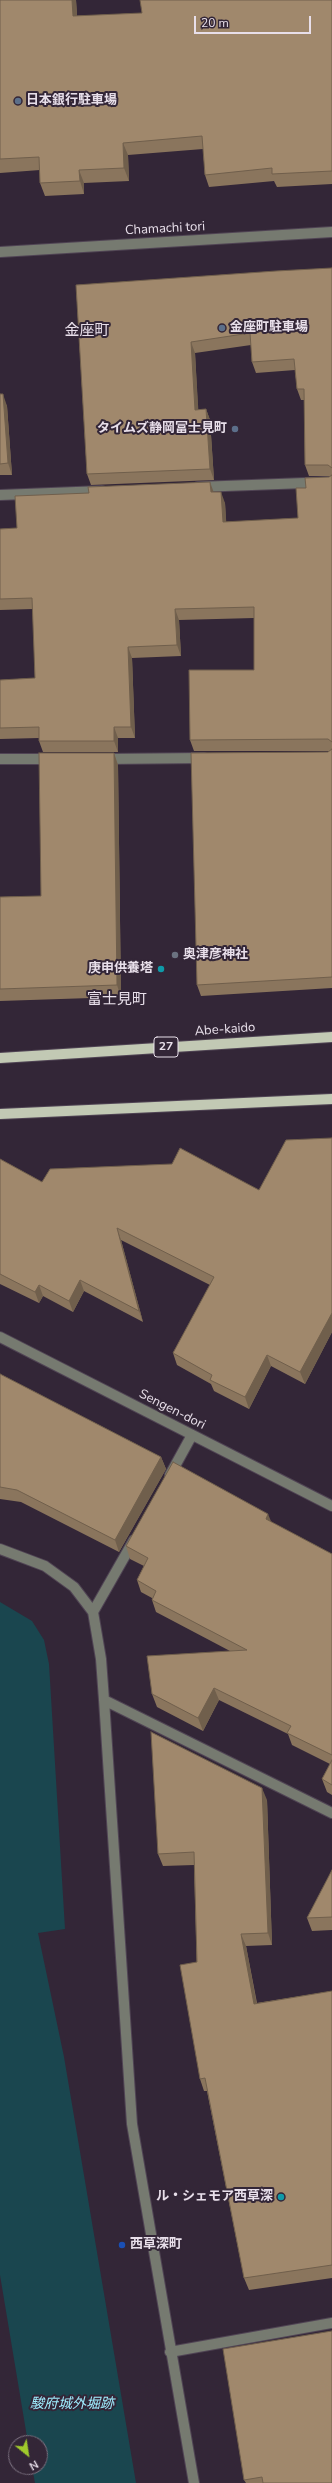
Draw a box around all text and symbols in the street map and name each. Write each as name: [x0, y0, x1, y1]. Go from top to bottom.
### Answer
scale bar: [196, 8, 313, 34]
text: 20 m: [201, 15, 229, 31]
place label: 日本銀行駐車場: [26, 93, 117, 109]
marker: 日本銀行駐車場: [13, 96, 23, 106]
street label: Chamachi tori: [125, 219, 205, 239]
place label: 金座町駐車場: [230, 320, 308, 336]
district label: 金座町: [65, 322, 109, 340]
marker: 金座町駐車場: [217, 323, 227, 333]
place label: タイムズ静岡富士見町: [97, 421, 227, 437]
marker: タイムズ静岡富士見町: [230, 424, 240, 434]
place label: 奥津彦神社: [183, 947, 248, 963]
marker: 奥津彦神社: [170, 950, 180, 960]
place label: 庚申供養塔: [88, 961, 153, 977]
marker: 庚申供養塔: [156, 964, 166, 974]
district label: 富士見町: [87, 991, 147, 1009]
street label: Abe-kaido: [194, 1020, 256, 1040]
road number: 27: [154, 1037, 178, 1057]
street label: Sengen-dori: [136, 1387, 208, 1433]
place label: ル・シェモア西草深: [156, 2189, 273, 2205]
marker: ル・シェモア西草深: [276, 2192, 286, 2202]
place label: 西草深町: [130, 2237, 182, 2253]
marker: 西草深町: [117, 2240, 127, 2250]
water label: 駿府城外堀跡: [30, 2397, 114, 2413]
north arrow: [8, 2435, 48, 2475]
text: N: [26, 2456, 41, 2474]

